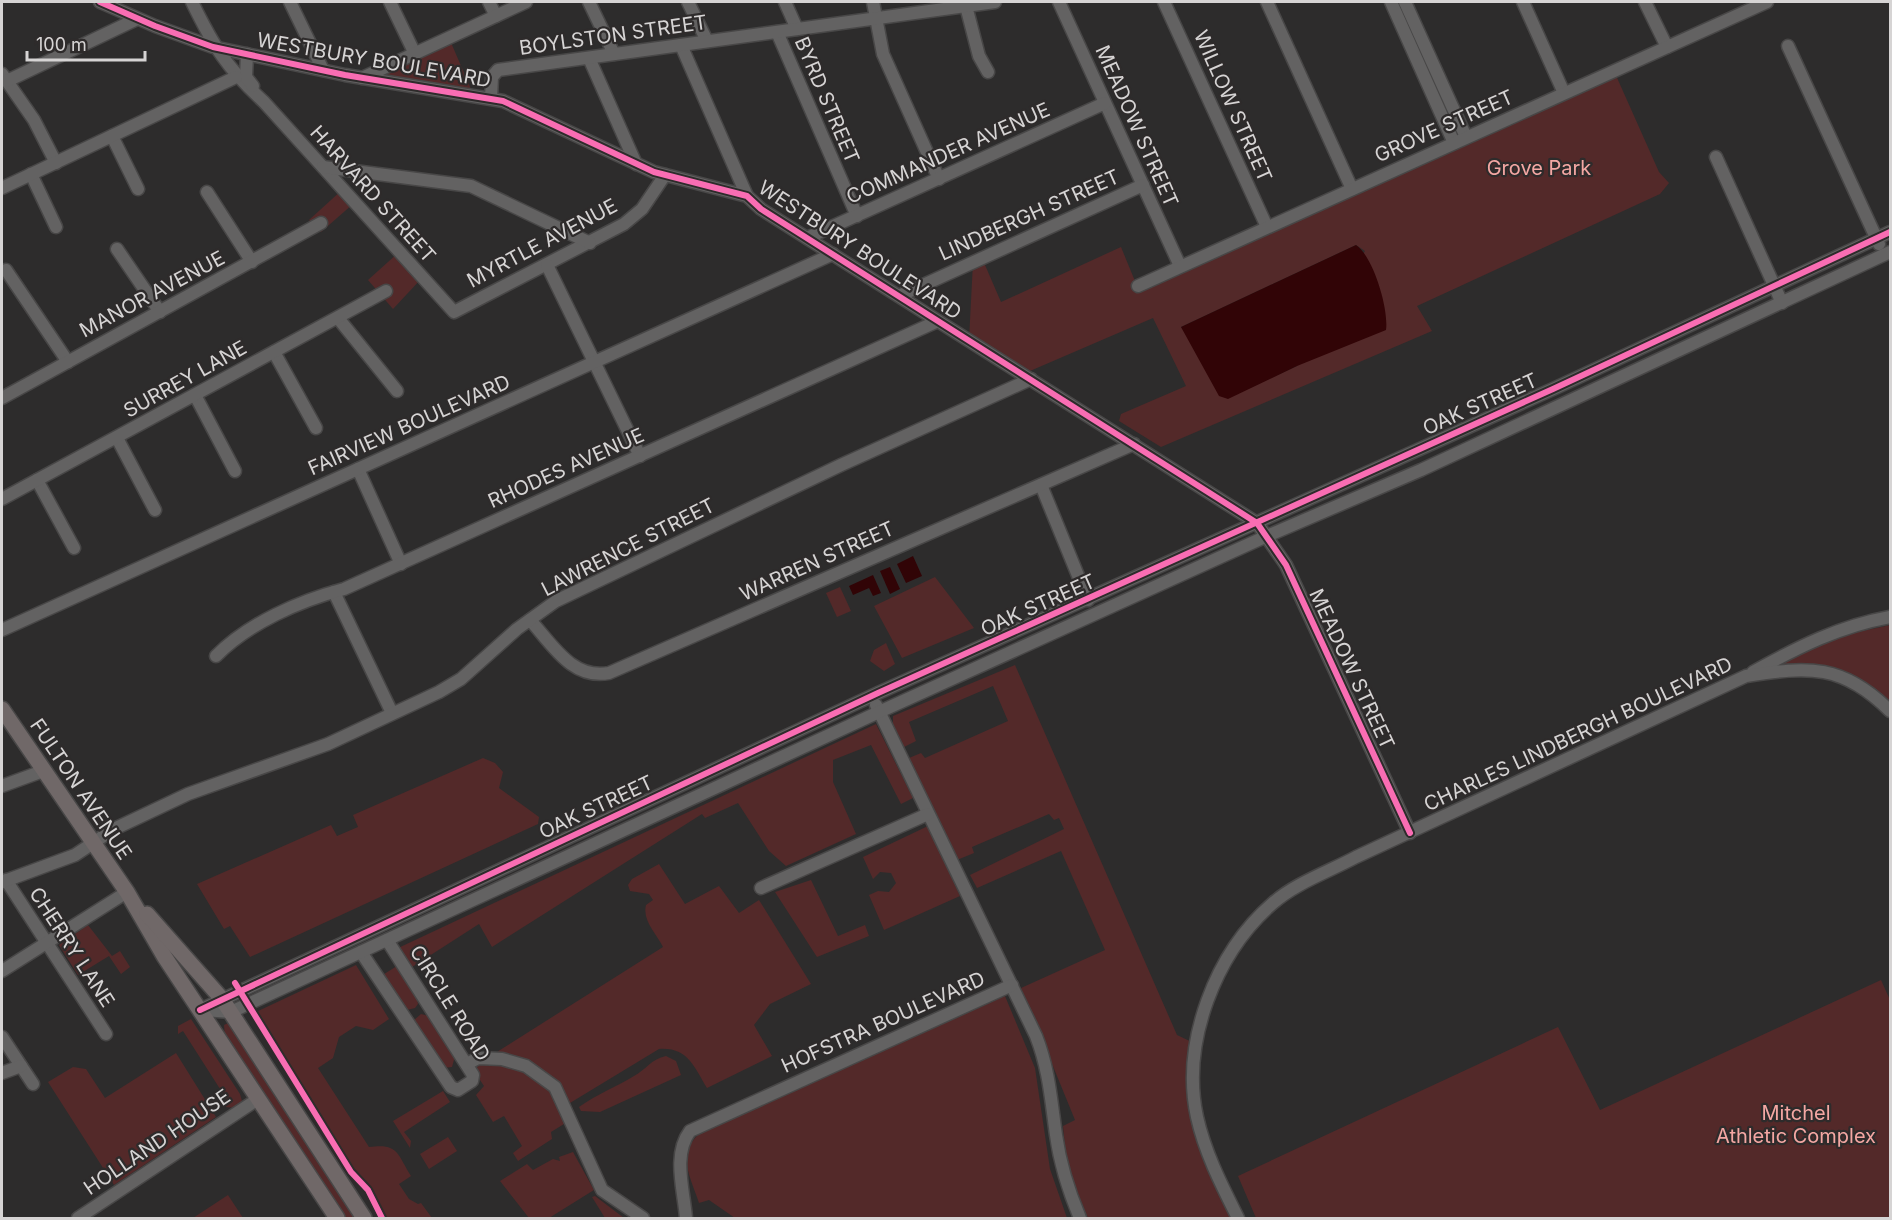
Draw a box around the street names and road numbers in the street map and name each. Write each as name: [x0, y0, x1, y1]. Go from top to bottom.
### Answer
street label: BOYLSTON STREET: [518, 10, 708, 60]
street label: WILLOW STREET: [1189, 27, 1277, 185]
street label: WESTBURY BOULEVARD: [255, 28, 493, 92]
street label: BYRD STREET: [790, 33, 864, 167]
street label: MEADOW STREET: [1091, 41, 1183, 211]
street label: GROVE STREET: [1371, 85, 1517, 167]
street label: COMMANDER AVENUE: [843, 97, 1053, 209]
street label: HARVARD STREET: [305, 121, 441, 267]
street label: LINDBERGH STREET: [935, 164, 1123, 266]
street label: WESTBURY BOULEVARD: [754, 175, 966, 325]
street label: MYRTLE AVENUE: [463, 193, 621, 293]
street label: MANOR AVENUE: [75, 246, 229, 342]
street label: SURREY LANE: [119, 335, 251, 423]
street label: OAK STREET: [1419, 368, 1541, 440]
street label: FAIRVIEW BOULEVARD: [304, 370, 514, 480]
street label: RHODES AVENUE: [484, 423, 648, 513]
street label: LAWRENCE STREET: [537, 493, 719, 601]
street label: WARREN STREET: [736, 516, 898, 606]
street label: OAK STREET: [977, 569, 1099, 641]
street label: MEADOW STREET: [1304, 585, 1400, 753]
street label: CHARLES LINDBERGH BOULEVARD: [1420, 652, 1736, 816]
street label: FULTON AVENUE: [25, 714, 137, 864]
street label: OAK STREET: [535, 770, 657, 844]
street label: CHERRY LANE: [24, 883, 120, 1011]
street label: CIRCLE ROAD: [405, 941, 495, 1065]
street label: HOFSTRA BOULEVARD: [778, 966, 988, 1078]
street label: HOLLAND HOUSE: [79, 1084, 235, 1200]

